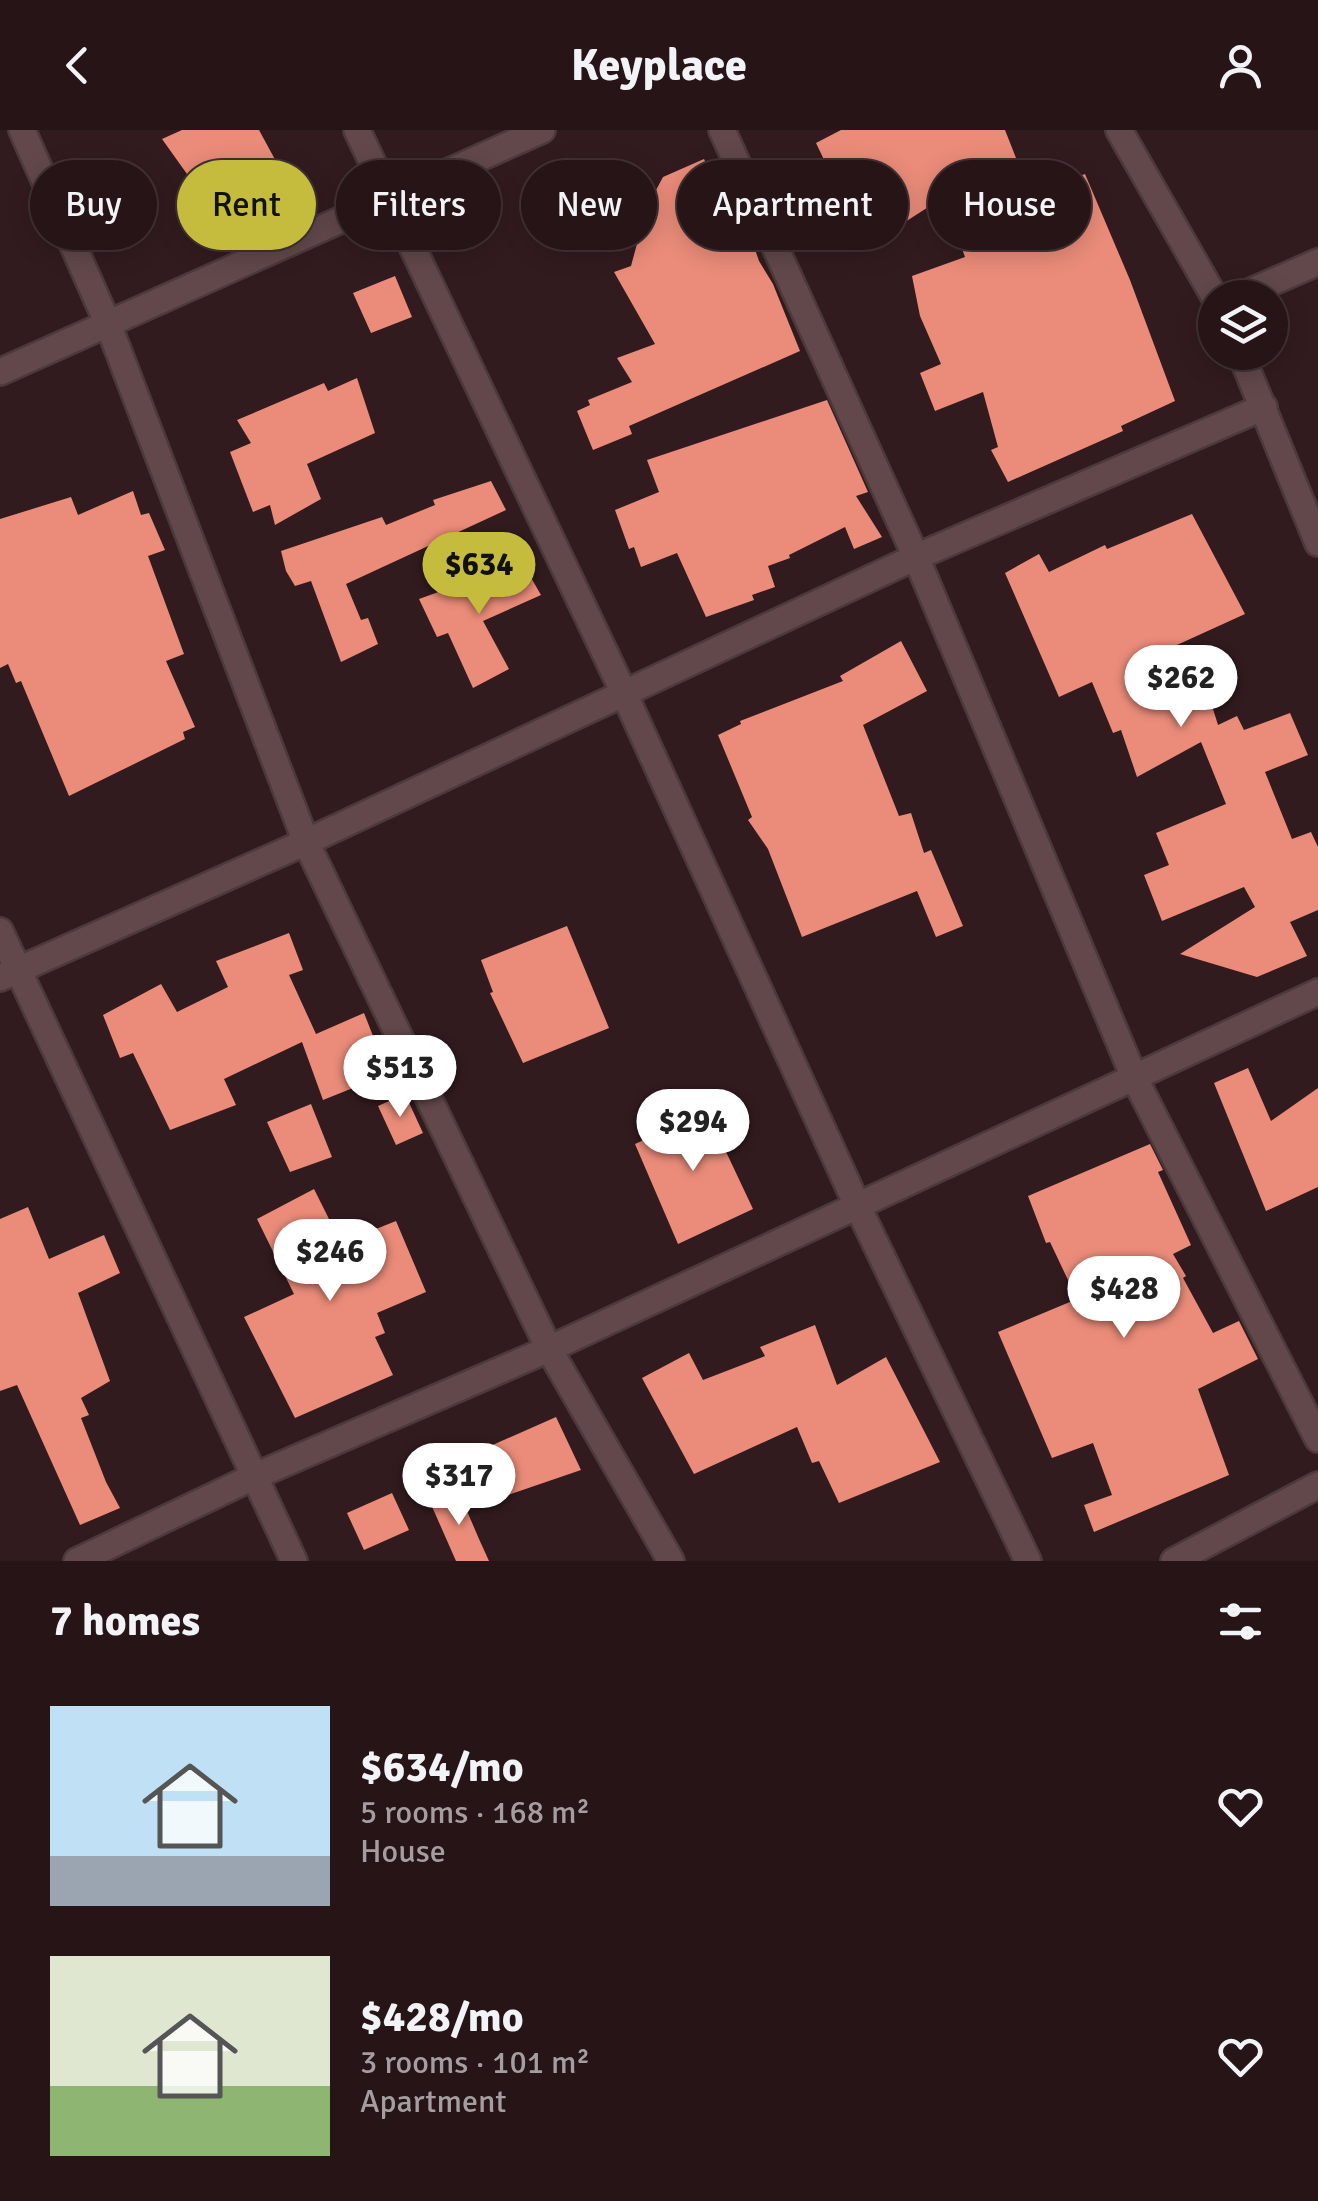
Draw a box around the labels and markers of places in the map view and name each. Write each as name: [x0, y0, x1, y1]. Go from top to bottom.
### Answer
pin: $634: [420, 532, 538, 617]
pin: $262: [1122, 645, 1240, 730]
pin: $513: [341, 1035, 459, 1120]
pin: $294: [634, 1089, 752, 1174]
pin: $246: [271, 1219, 389, 1304]
pin: $428: [1065, 1256, 1183, 1341]
pin: $317: [400, 1443, 518, 1528]

